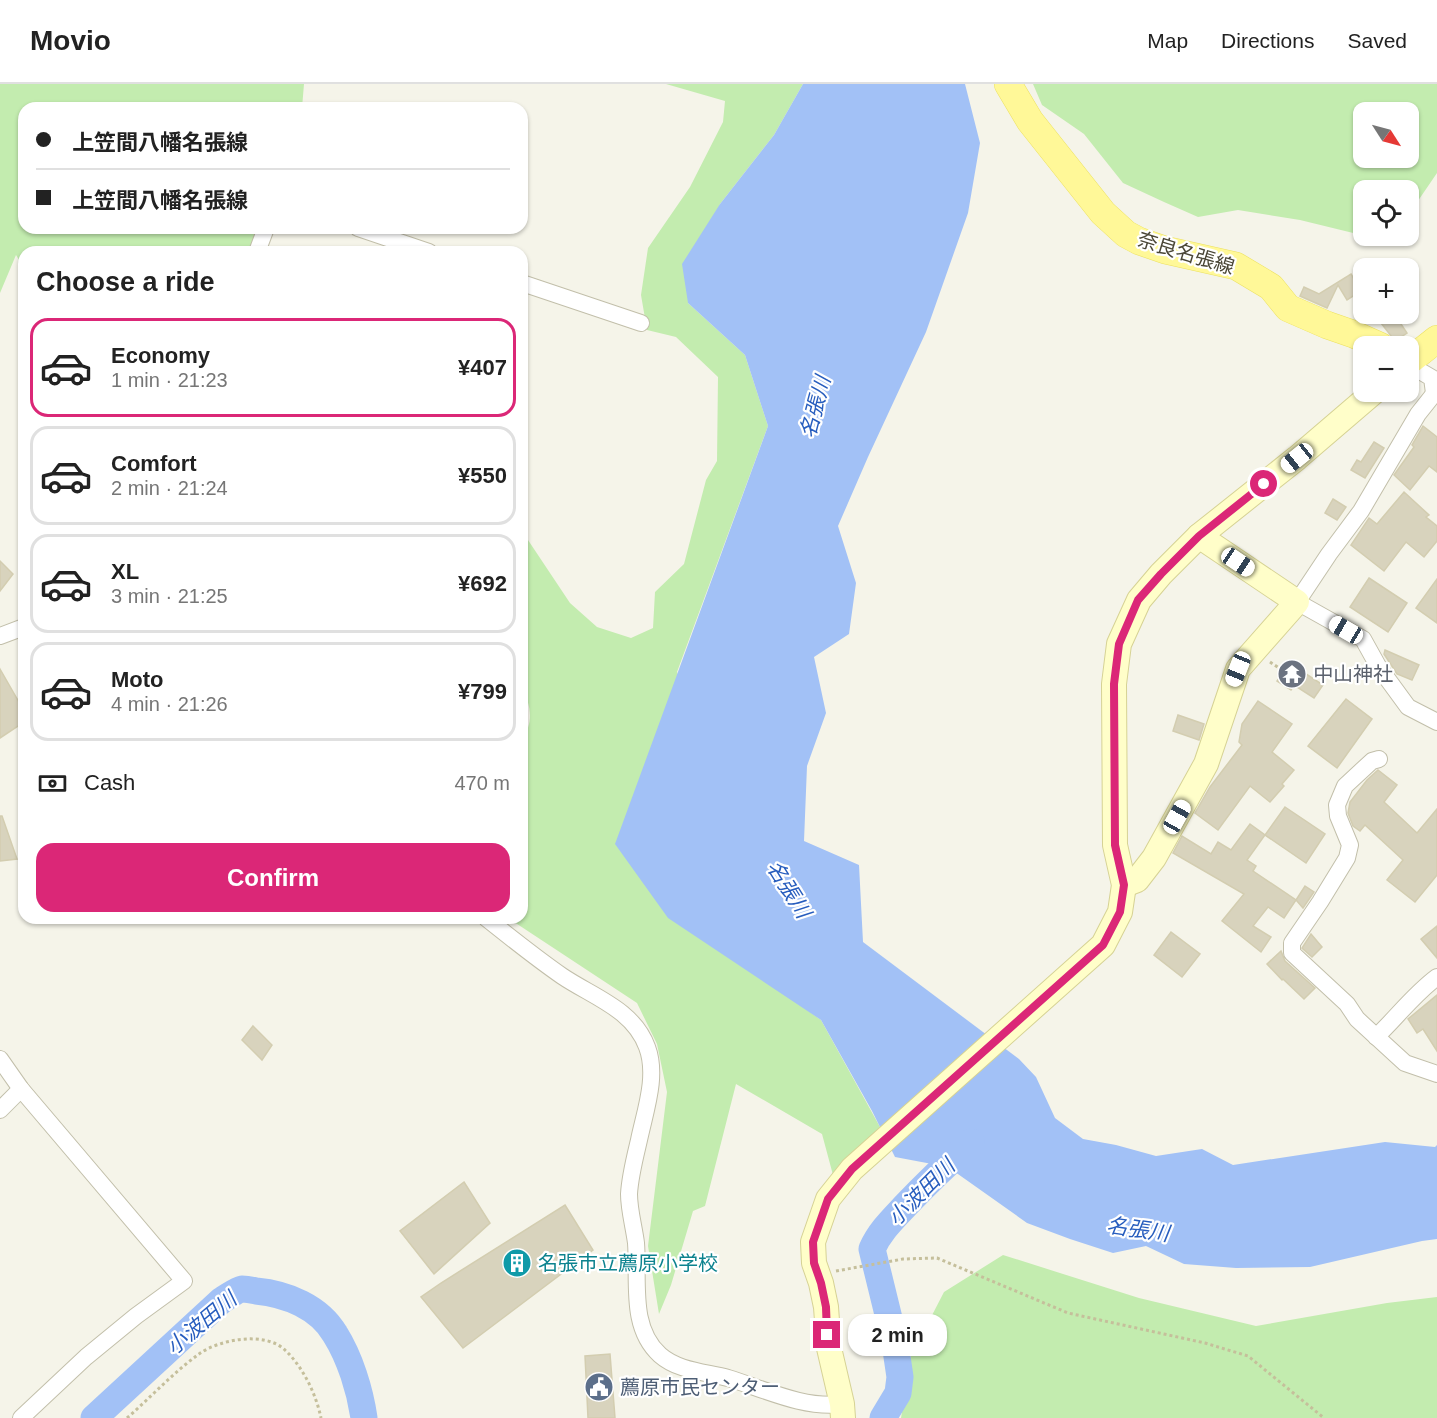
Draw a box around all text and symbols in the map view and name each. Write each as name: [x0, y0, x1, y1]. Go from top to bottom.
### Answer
text: Movio: [30, 25, 111, 56]
text: Map: [1147, 29, 1188, 52]
text: Directions: [1221, 29, 1314, 52]
text: Saved: [1347, 29, 1407, 52]
north arrow: [1353, 102, 1419, 168]
map controls: [1353, 102, 1419, 402]
text: 上笠間八幡名張線: [72, 130, 248, 155]
button: locate: [1353, 180, 1419, 246]
text: 上笠間八幡名張線: [72, 188, 248, 213]
street label: 奈良名張線: [1135, 228, 1237, 278]
button: +: [1353, 258, 1419, 324]
text: Choose a ride: [36, 267, 215, 297]
button: −: [1353, 336, 1419, 402]
icon: car: [39, 341, 93, 395]
text: Economy: [111, 343, 210, 368]
text: ¥407: [458, 355, 507, 380]
text: 1 min · 21:23: [111, 369, 228, 391]
water label: 名張川: [796, 372, 835, 440]
car: [1277, 440, 1317, 476]
icon: car: [39, 449, 93, 503]
text: Comfort: [111, 451, 197, 476]
text: ¥550: [458, 463, 507, 488]
route start: [1250, 470, 1277, 497]
text: 2 min · 21:24: [111, 477, 228, 499]
car: [1218, 544, 1258, 580]
icon: car: [39, 557, 93, 611]
text: XL: [111, 559, 139, 584]
text: ¥692: [458, 571, 507, 596]
text: 3 min · 21:25: [111, 585, 228, 607]
car: [1326, 613, 1366, 647]
car: [1223, 649, 1253, 689]
temple icon: 中山神社: [1276, 658, 1308, 690]
place label: 中山神社: [1313, 663, 1393, 685]
icon: car: [39, 665, 93, 719]
text: Moto: [111, 667, 164, 692]
text: ¥799: [458, 679, 507, 704]
text: 4 min · 21:26: [111, 693, 228, 715]
icon: cash: [36, 767, 69, 800]
text: Cash: [84, 770, 135, 795]
text: 470 m: [454, 772, 510, 794]
car: [1160, 797, 1194, 837]
button: Confirm: [36, 843, 510, 912]
water label: 名張川: [763, 856, 817, 924]
water label: 小波田川: [883, 1153, 960, 1230]
water label: 名張川: [1105, 1213, 1173, 1245]
building icon: 名張市立薦原小学校: [501, 1247, 533, 1279]
place label: 名張市立薦原小学校: [538, 1252, 718, 1274]
water label: 小波田川: [161, 1286, 242, 1359]
callout: 2 min: [848, 1314, 947, 1356]
route end: [813, 1321, 840, 1348]
text: 2 min: [871, 1324, 924, 1346]
public building icon: 薦原市民センター: [583, 1371, 615, 1403]
place label: 薦原市民センター: [620, 1376, 780, 1398]

